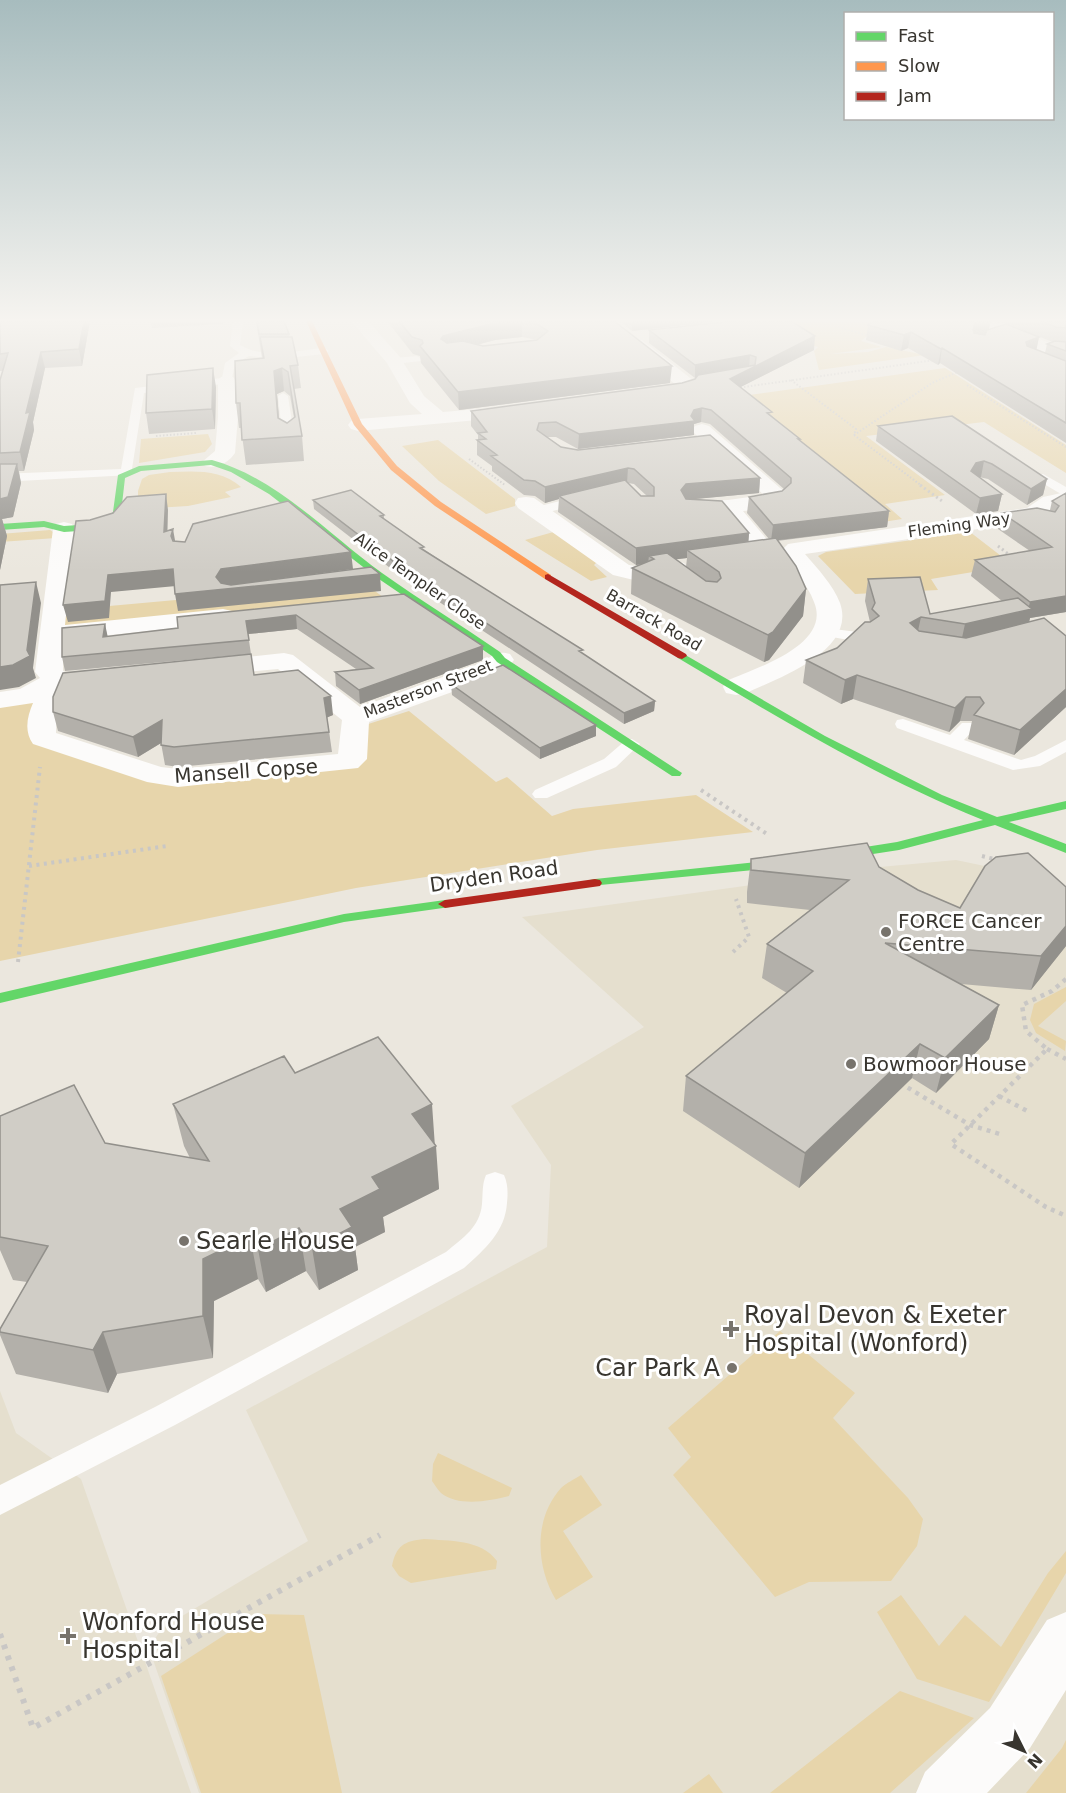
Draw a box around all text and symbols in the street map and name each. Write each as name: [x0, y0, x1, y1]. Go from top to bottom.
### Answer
legend: [844, 12, 1054, 120]
text: Fast: [898, 25, 934, 46]
text: Slow: [898, 55, 940, 76]
text: Jam: [897, 85, 932, 106]
street label: Fleming Way: [907, 508, 1011, 542]
street label: Alice Templer Close: [351, 529, 489, 633]
street label: Barrack Road: [603, 585, 705, 655]
street label: Masterson Street: [361, 656, 495, 722]
street label: Mansell Copse: [173, 754, 319, 788]
street label: Dryden Road: [428, 855, 560, 897]
place label: FORCE Cancer Centre: [898, 909, 1042, 956]
marker: FORCE Cancer Centre: [879, 925, 893, 939]
place label: Bowmoor House: [863, 1052, 1027, 1076]
marker: Bowmoor House: [844, 1057, 858, 1071]
place label: Searle House: [196, 1227, 355, 1255]
marker: Searle House: [177, 1234, 191, 1248]
place label: Royal Devon & Exeter Hospital (Wonford): [744, 1301, 1006, 1357]
marker: Royal Devon & Exeter Hospital (Wonford): [722, 1320, 740, 1338]
place label: Car Park A: [595, 1354, 721, 1382]
marker: Car Park A: [725, 1361, 739, 1375]
place label: Wonford House Hospital: [82, 1608, 265, 1664]
marker: Wonford House Hospital: [59, 1627, 77, 1645]
north arrow: [994, 1721, 1054, 1781]
text: N: [1023, 1750, 1046, 1772]

